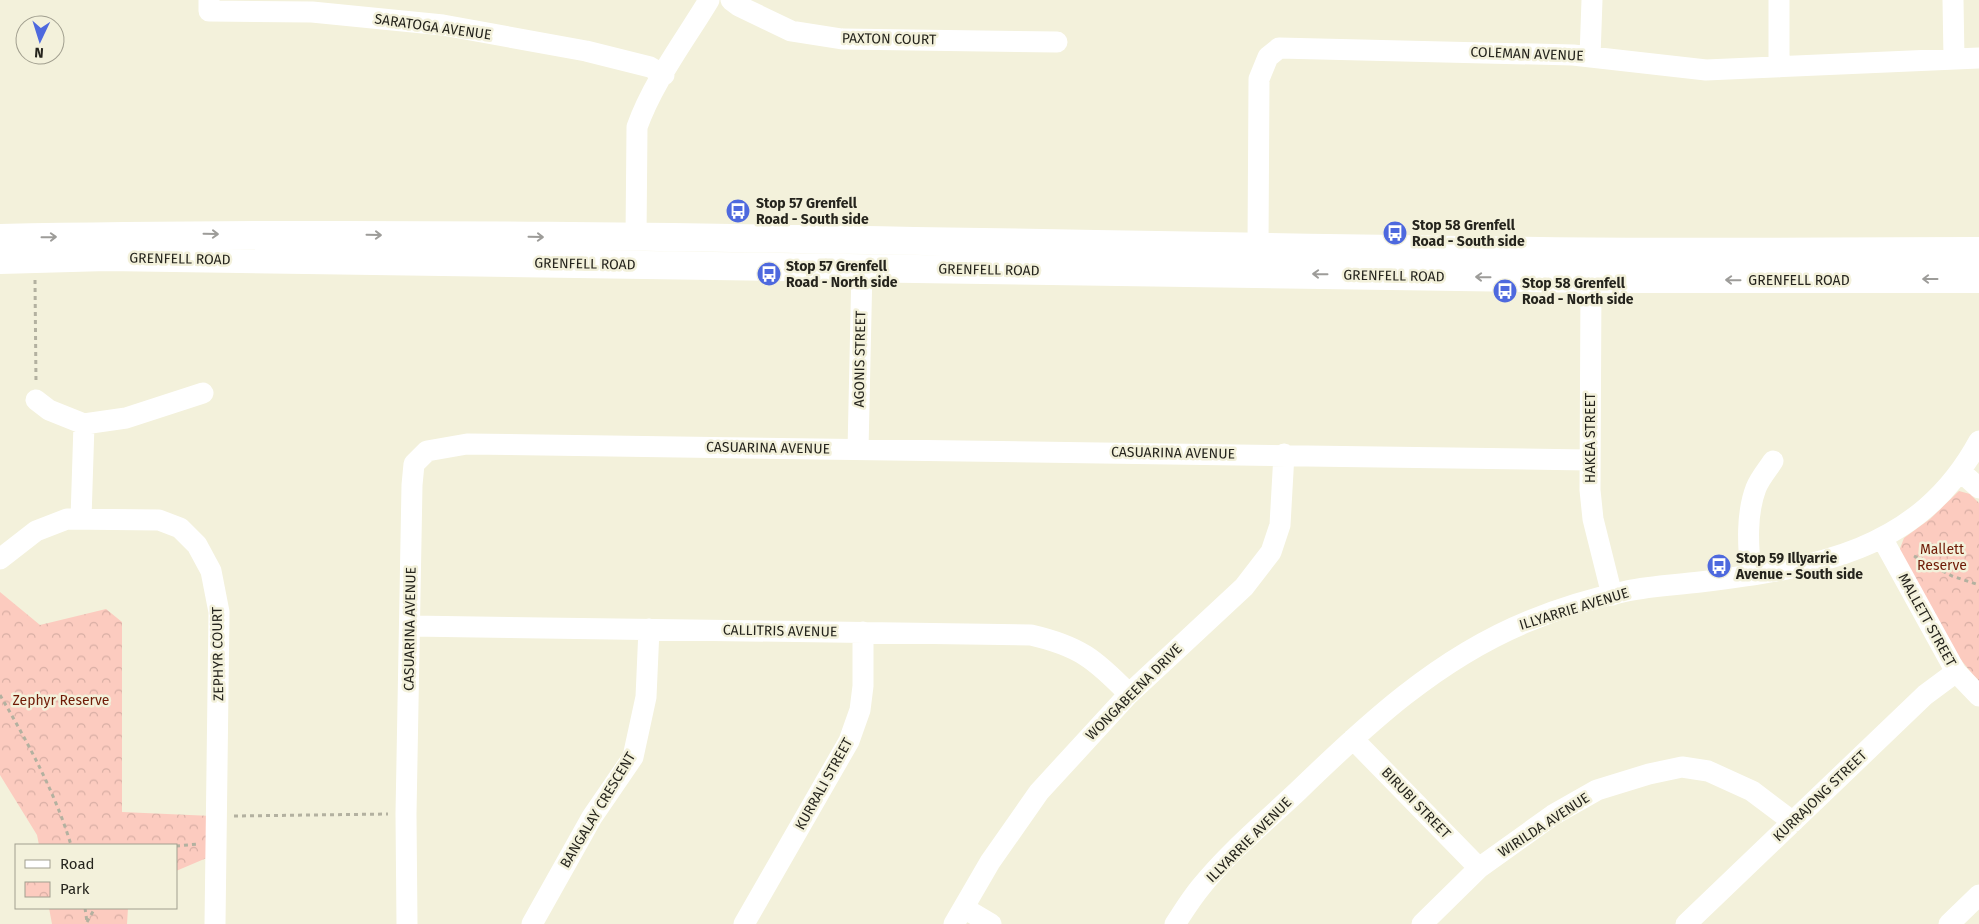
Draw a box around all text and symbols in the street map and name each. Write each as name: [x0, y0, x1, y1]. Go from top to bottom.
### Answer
street label: SARATOGA AVENUE: [373, 10, 493, 44]
north arrow: [15, 15, 65, 65]
street label: PAXTON COURT: [842, 30, 937, 48]
text: N: [34, 44, 44, 61]
street label: COLEMAN AVENUE: [1470, 44, 1584, 64]
place label: Stop 57 Grenfell Road - South side: [756, 195, 869, 228]
bus stop icon: Stop 57 Grenfell Road - South side: [725, 198, 751, 224]
place label: Stop 58 Grenfell Road - South side: [1412, 217, 1525, 250]
bus stop icon: Stop 58 Grenfell Road - South side: [1382, 220, 1408, 246]
one-way arrow: [202, 229, 219, 239]
one-way arrow: [365, 231, 381, 240]
one-way arrow: [40, 232, 56, 241]
one-way arrow: [528, 232, 544, 242]
street label: GRENFELL ROAD: [129, 250, 231, 268]
street label: GRENFELL ROAD: [534, 255, 636, 273]
place label: Stop 57 Grenfell Road - North side: [786, 258, 898, 291]
bus stop icon: Stop 57 Grenfell Road - North side: [756, 261, 782, 287]
street label: GRENFELL ROAD: [938, 261, 1040, 279]
street label: GRENFELL ROAD: [1343, 267, 1445, 285]
one-way arrow: [1313, 270, 1329, 279]
one-way arrow: [1475, 272, 1492, 282]
street label: GRENFELL ROAD: [1748, 272, 1850, 289]
one-way arrow: [1923, 274, 1939, 284]
place label: Stop 58 Grenfell Road - North side: [1522, 275, 1634, 308]
one-way arrow: [1725, 275, 1742, 285]
bus stop icon: Stop 58 Grenfell Road - North side: [1492, 278, 1518, 304]
street label: AGONIS STREET: [851, 310, 869, 407]
street label: HAKEA STREET: [1582, 392, 1599, 483]
street label: CASUARINA AVENUE: [706, 438, 830, 458]
street label: CASUARINA AVENUE: [1111, 443, 1235, 463]
park label: Mallett Reserve: [1917, 541, 1967, 574]
place label: Stop 59 Illyarrie Avenue - South side: [1735, 550, 1863, 583]
bus stop icon: Stop 59 Illyarrie Avenue - South side: [1706, 553, 1732, 579]
street label: CASUARINA AVENUE: [400, 567, 420, 691]
street label: MALLETT STREET: [1894, 570, 1960, 670]
street label: ILLYARRIE AVENUE: [1517, 584, 1631, 634]
street label: ZEPHYR COURT: [209, 606, 227, 701]
street label: CALLITRIS AVENUE: [723, 622, 837, 640]
street label: WONGABEENA DRIVE: [1082, 640, 1186, 744]
park label: Zephyr Reserve: [13, 692, 109, 709]
street label: KURRALI STREET: [792, 734, 857, 833]
street label: KURRAJONG STREET: [1770, 746, 1871, 845]
street label: BANGALAY CRESCENT: [557, 748, 640, 871]
street label: BIRUBI STREET: [1378, 764, 1455, 842]
street label: WIRILDA AVENUE: [1495, 789, 1593, 861]
street label: ILLYARRIE AVENUE: [1203, 794, 1295, 886]
legend: [15, 844, 178, 909]
text: Road: [60, 855, 95, 873]
text: Park: [60, 880, 90, 898]

